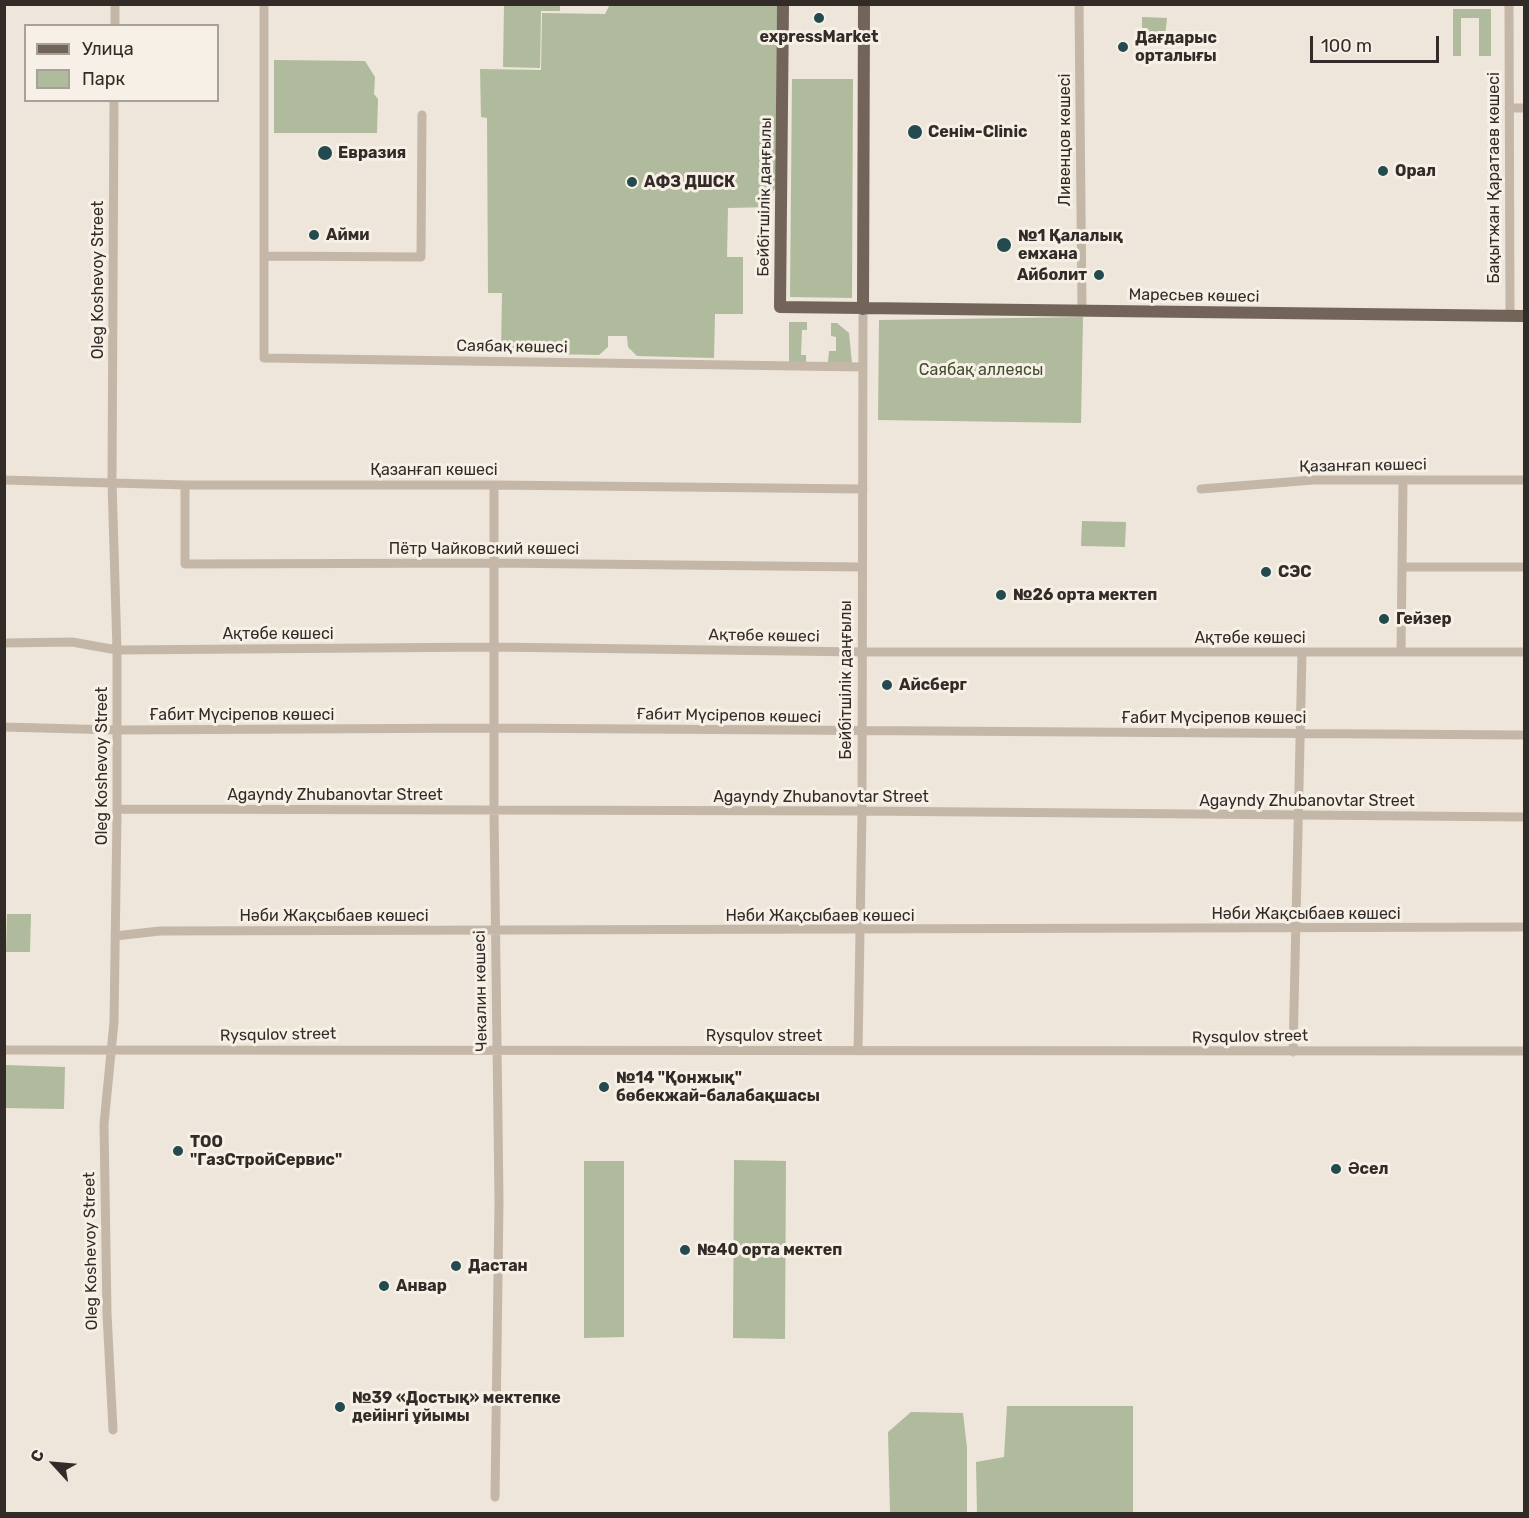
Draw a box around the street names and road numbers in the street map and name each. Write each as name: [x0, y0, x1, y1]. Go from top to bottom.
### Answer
street label: Бақытжан Қаратаев көшесі: [1484, 72, 1504, 284]
street label: Ливенцов көшесі: [1055, 74, 1075, 206]
street label: Бейбітшілік даңғылы: [754, 117, 776, 277]
street label: Oleg Koshevoy Street: [88, 201, 108, 359]
street label: Маресьев көшесі: [1128, 285, 1260, 307]
street label: Саябақ көшесі: [456, 336, 568, 358]
street label: Қазанғап көшесі: [1299, 455, 1427, 477]
street label: Қазанғап көшесі: [370, 460, 498, 480]
street label: Пётр Чайковский көшесі: [389, 539, 579, 559]
street label: Бейбітшілік даңғылы: [836, 600, 856, 760]
street label: Ақтөбе көшесі: [222, 624, 334, 644]
street label: Ақтөбе көшесі: [708, 625, 820, 647]
street label: Ақтөбе көшесі: [1194, 628, 1306, 648]
street label: Oleg Koshevoy Street: [92, 687, 112, 845]
street label: Ғабит Мүсірепов көшесі: [150, 705, 334, 725]
street label: Ғабит Мүсірепов көшесі: [637, 705, 821, 727]
street label: Ғабит Мүсірепов көшесі: [1122, 708, 1306, 728]
street label: Agayndy Zhubanovtar Street: [227, 785, 443, 805]
street label: Agayndy Zhubanovtar Street: [713, 787, 929, 807]
street label: Agayndy Zhubanovtar Street: [1199, 791, 1415, 811]
street label: Нәби Жақсыбаев көшесі: [1211, 904, 1401, 924]
street label: Нәби Жақсыбаев көшесі: [239, 906, 429, 926]
street label: Нәби Жақсыбаев көшесі: [725, 906, 915, 926]
street label: Чекалин көшесі: [470, 930, 492, 1052]
street label: Rysqulov street: [220, 1024, 336, 1046]
street label: Rysqulov street: [706, 1026, 822, 1046]
street label: Rysqulov street: [1192, 1026, 1308, 1048]
street label: Oleg Koshevoy Street: [80, 1172, 102, 1330]

